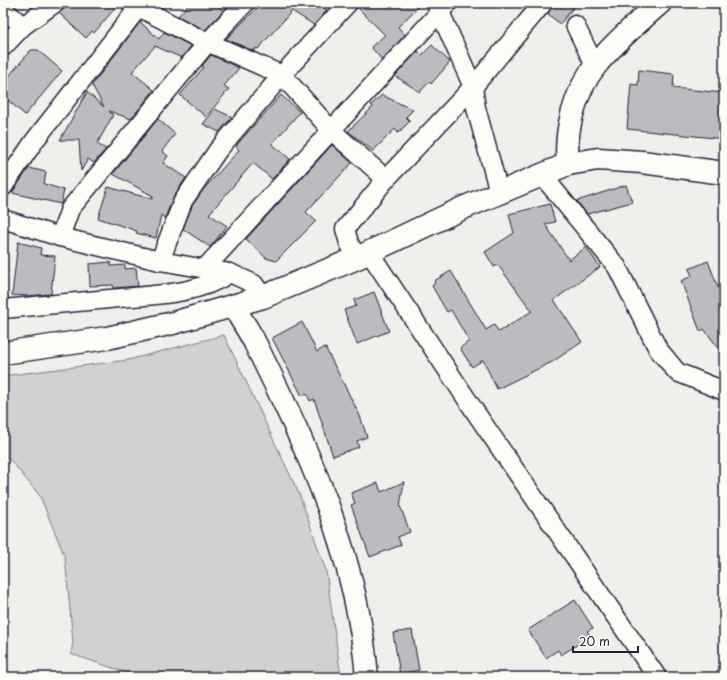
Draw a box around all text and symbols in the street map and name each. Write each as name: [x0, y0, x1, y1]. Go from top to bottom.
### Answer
scale bar: [573, 628, 638, 654]
text: 20 m: [579, 632, 610, 650]

